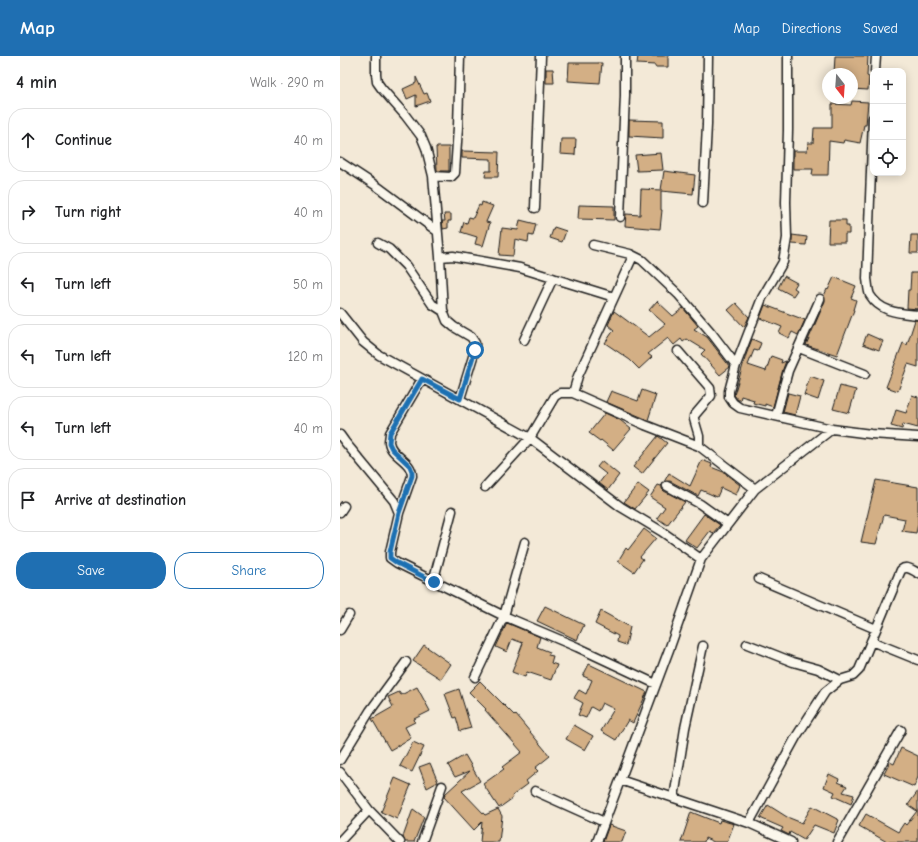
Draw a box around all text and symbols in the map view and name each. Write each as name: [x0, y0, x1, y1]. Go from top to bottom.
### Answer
text: Map: [20, 17, 55, 39]
text: Map: [733, 20, 760, 37]
text: Directions: [782, 20, 841, 37]
text: Saved: [863, 20, 898, 37]
north arrow: [822, 68, 858, 104]
map controls: [870, 68, 906, 176]
button: +: [870, 68, 906, 104]
text: 4 min: [16, 73, 57, 92]
text: Walk · 290 m: [250, 75, 324, 90]
button: −: [870, 104, 906, 140]
icon: ahead: [17, 129, 39, 151]
text: Continue: [55, 131, 112, 149]
text: 40 m: [294, 133, 323, 148]
button: locate: [870, 140, 906, 176]
icon: right: [17, 201, 39, 223]
text: Turn right: [55, 203, 121, 221]
text: 40 m: [294, 205, 323, 220]
icon: left: [17, 273, 39, 295]
text: Turn left: [55, 275, 111, 293]
text: 50 m: [293, 277, 323, 292]
route start: [466, 341, 484, 359]
icon: left: [17, 345, 39, 367]
text: Turn left: [55, 347, 111, 365]
text: 120 m: [288, 349, 323, 364]
icon: left: [17, 417, 39, 439]
text: Turn left: [55, 419, 111, 437]
text: 40 m: [294, 421, 323, 436]
icon: arrive: [17, 489, 39, 511]
text: Arrive at destination: [55, 491, 186, 509]
button: Save: [16, 552, 166, 589]
button: Share: [174, 552, 324, 589]
route end: [425, 573, 443, 591]

